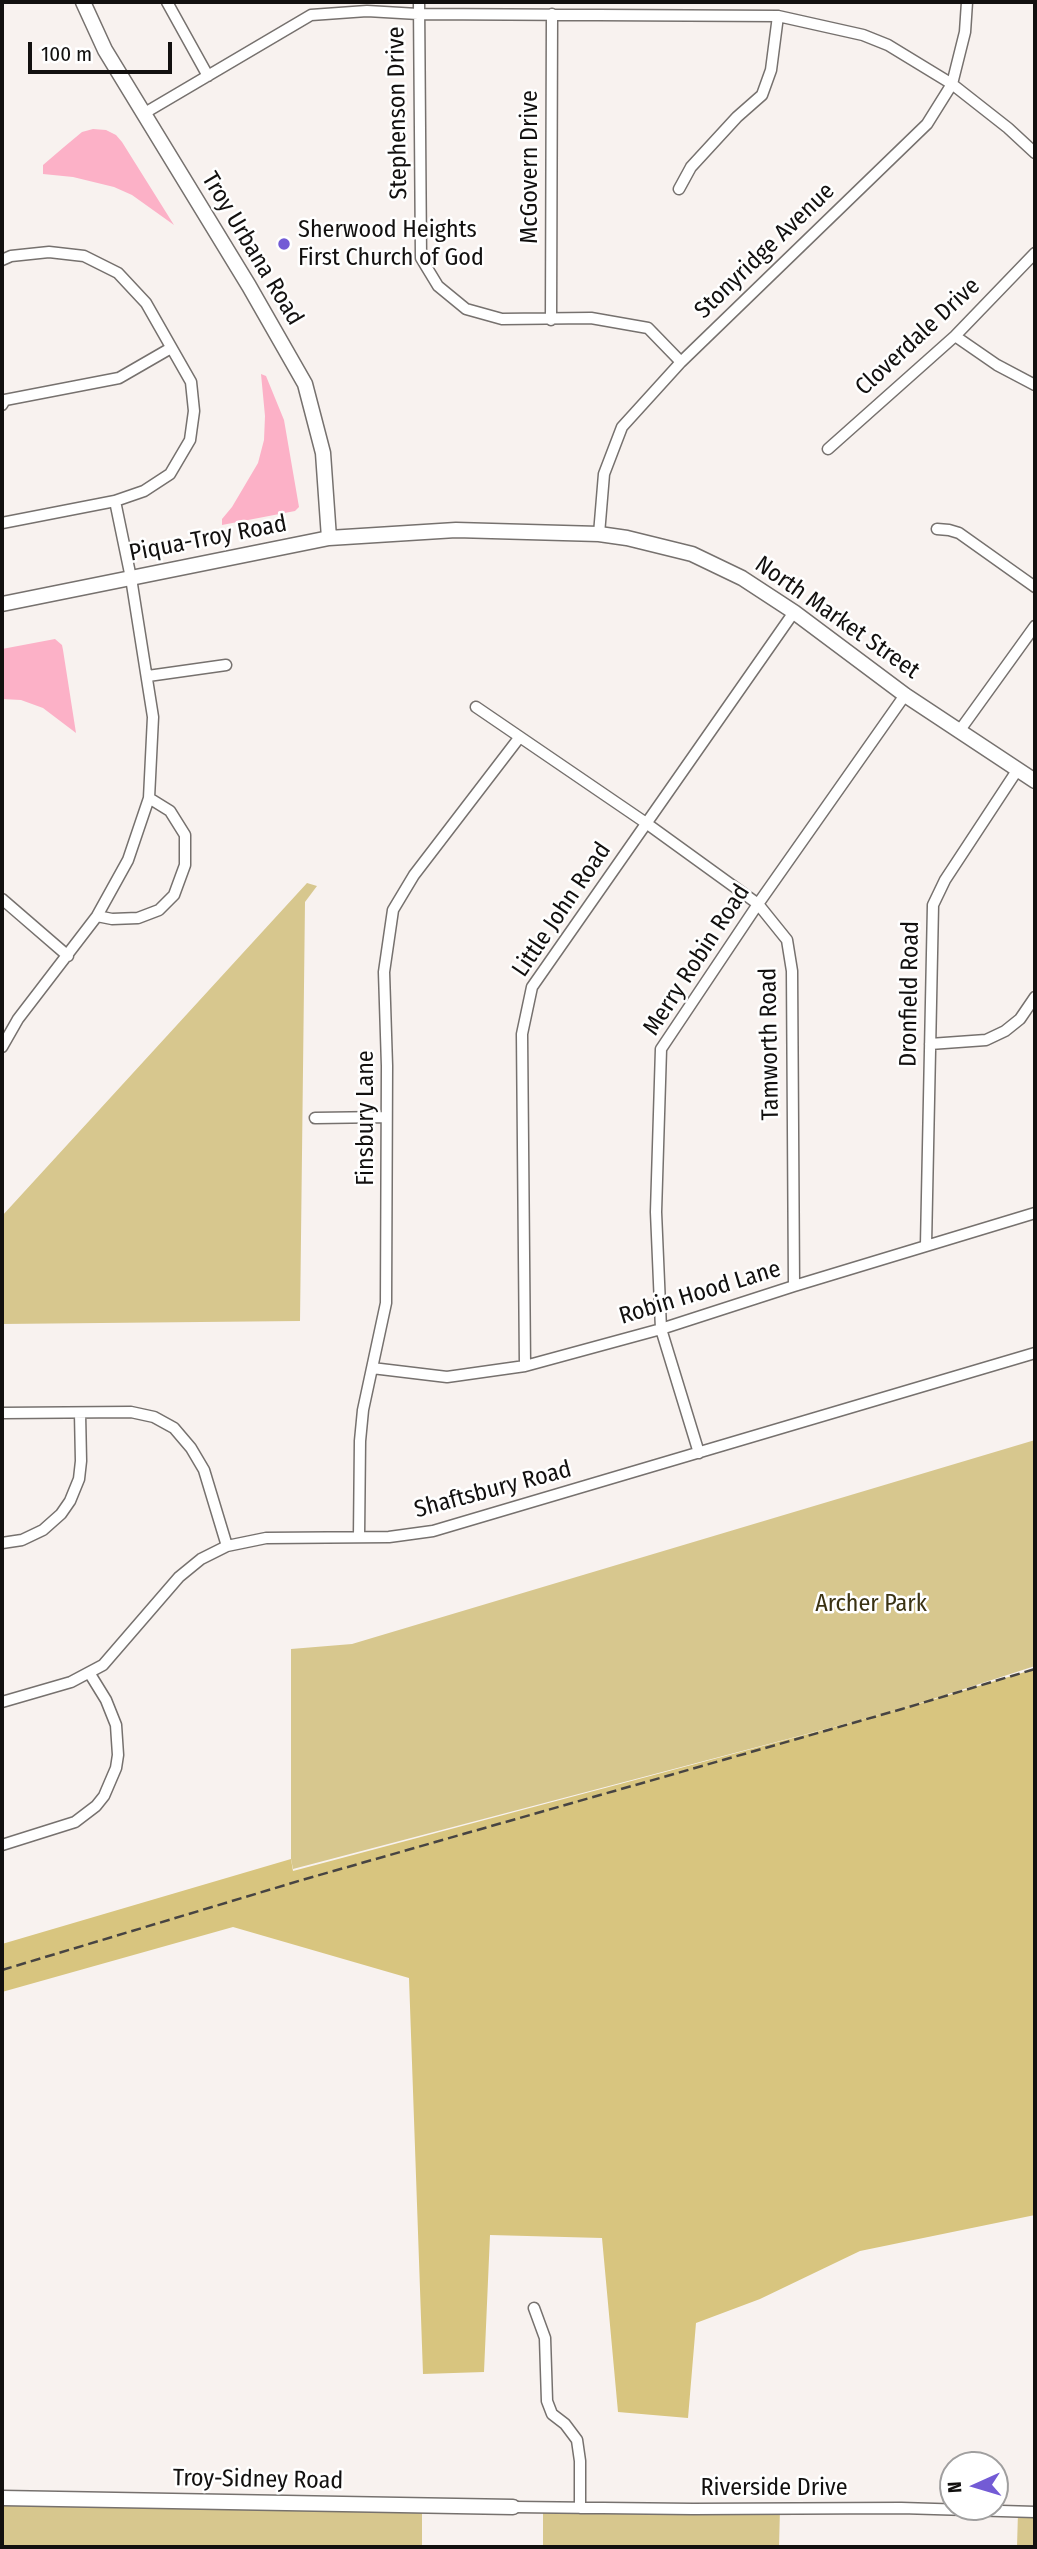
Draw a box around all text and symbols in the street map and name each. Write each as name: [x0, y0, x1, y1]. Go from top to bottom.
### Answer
street label: Stephenson Drive: [382, 26, 414, 200]
scale bar: [32, 28, 175, 72]
text: 100 m: [41, 41, 92, 67]
street label: McGovern Drive: [516, 90, 544, 244]
street label: Troy Urbana Road: [195, 167, 309, 331]
street label: Stonyridge Avenue: [689, 177, 841, 325]
place label: Sherwood Heights First Church of God: [298, 216, 484, 272]
marker: Sherwood Heights First Church of God: [276, 236, 292, 252]
street label: Cloverdale Drive: [850, 272, 986, 402]
street label: Piqua-Troy Road: [127, 510, 289, 568]
street label: North Market Street: [749, 551, 925, 685]
street label: Little John Road: [507, 837, 617, 983]
street label: Merry Robin Road: [637, 879, 757, 1041]
street label: Dronfield Road: [894, 921, 926, 1067]
street label: Tamworth Road: [754, 967, 786, 1121]
street label: Finsbury Lane: [352, 1050, 380, 1186]
street label: Robin Hood Lane: [616, 1255, 784, 1331]
street label: Shaftsbury Road: [411, 1455, 575, 1525]
park label: Archer Park: [815, 1590, 927, 1618]
north arrow: [939, 2451, 1009, 2521]
street label: Troy-Sidney Road: [173, 2464, 343, 2496]
street label: Riverside Drive: [700, 2474, 848, 2502]
text: N: [943, 2481, 966, 2494]

